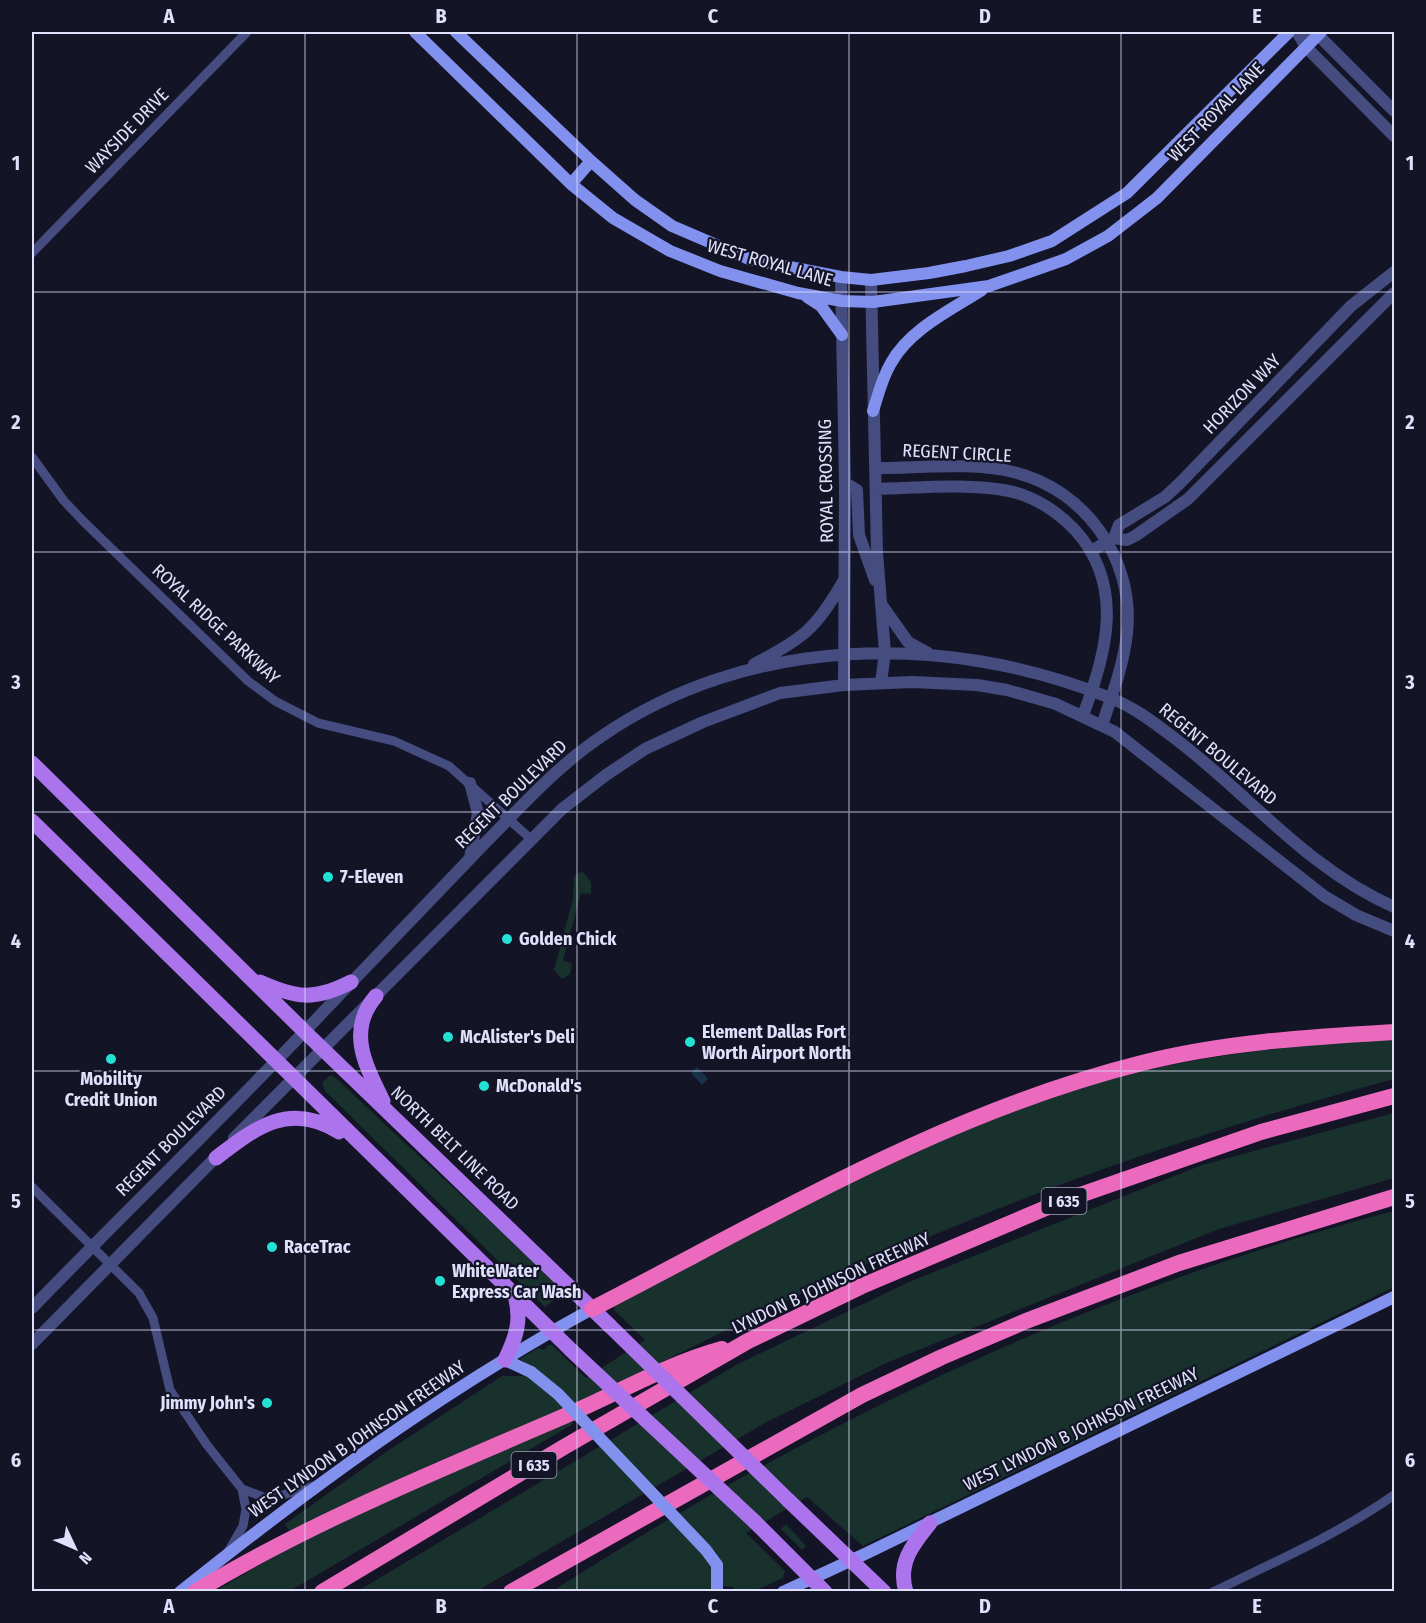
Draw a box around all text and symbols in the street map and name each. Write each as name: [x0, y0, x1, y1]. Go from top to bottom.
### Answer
text: A: [163, 4, 176, 28]
text: B: [435, 4, 447, 28]
text: C: [708, 4, 719, 28]
text: D: [979, 4, 991, 28]
text: E: [1252, 4, 1262, 28]
street label: WEST ROYAL LANE: [1163, 58, 1269, 166]
street label: WAYSIDE DRIVE: [81, 84, 173, 178]
text: 1: [12, 151, 20, 175]
text: 1: [1406, 151, 1414, 175]
street label: WEST ROYAL LANE: [705, 235, 835, 291]
street label: HORIZON WAY: [1199, 350, 1285, 438]
text: 2: [10, 410, 21, 434]
text: 2: [1404, 410, 1415, 434]
street label: ROYAL CROSSING: [814, 419, 838, 543]
street label: REGENT CIRCLE: [902, 439, 1012, 467]
street label: ROYAL RIDGE PARKWAY: [148, 559, 284, 689]
text: 3: [10, 670, 21, 694]
text: 3: [1404, 670, 1415, 694]
street label: REGENT BOULEVARD: [1155, 698, 1281, 810]
street label: REGENT BOULEVARD: [450, 735, 572, 853]
place label: 7-Eleven: [340, 866, 403, 888]
marker: 7-Eleven: [321, 870, 335, 884]
place label: Golden Chick: [519, 928, 617, 950]
text: 4: [11, 929, 21, 953]
text: 4: [1405, 929, 1415, 953]
marker: Golden Chick: [500, 932, 514, 946]
place label: Element Dallas Fort Worth Airport North: [702, 1021, 851, 1064]
place label: McAlister's Deli: [460, 1026, 575, 1048]
marker: McAlister's Deli: [441, 1030, 455, 1044]
marker: Element Dallas Fort Worth Airport North: [683, 1035, 697, 1049]
marker: Mobility Credit Union: [104, 1052, 118, 1066]
place label: Mobility Credit Union: [65, 1068, 157, 1111]
place label: McDonald's: [496, 1075, 582, 1097]
marker: McDonald's: [477, 1079, 491, 1093]
street label: REGENT BOULEVARD: [111, 1081, 231, 1201]
street label: NORTH BELT LINE ROAD: [386, 1081, 524, 1215]
road number: I 635: [1042, 1188, 1086, 1214]
text: 5: [11, 1189, 21, 1213]
text: 5: [1405, 1189, 1415, 1213]
street label: LYNDON B JOHNSON FREEWAY: [728, 1227, 934, 1339]
place label: RaceTrac: [284, 1236, 351, 1258]
marker: RaceTrac: [265, 1240, 279, 1254]
place label: WhiteWater Express Car Wash: [452, 1260, 581, 1303]
marker: WhiteWater Express Car Wash: [433, 1274, 447, 1288]
street label: WEST LYNDON B JOHNSON FREEWAY: [245, 1356, 469, 1522]
street label: WEST LYNDON B JOHNSON FREEWAY: [960, 1362, 1202, 1496]
place label: Jimmy John's: [159, 1392, 255, 1414]
marker: Jimmy John's: [260, 1396, 274, 1410]
text: 6: [11, 1448, 21, 1472]
text: 6: [1405, 1448, 1415, 1472]
road number: I 635: [512, 1452, 556, 1478]
north arrow: [45, 1518, 105, 1578]
text: N: [75, 1548, 96, 1568]
text: A: [163, 1594, 176, 1618]
text: B: [435, 1594, 447, 1618]
text: C: [708, 1594, 719, 1618]
text: D: [979, 1594, 991, 1618]
text: E: [1252, 1594, 1262, 1618]

